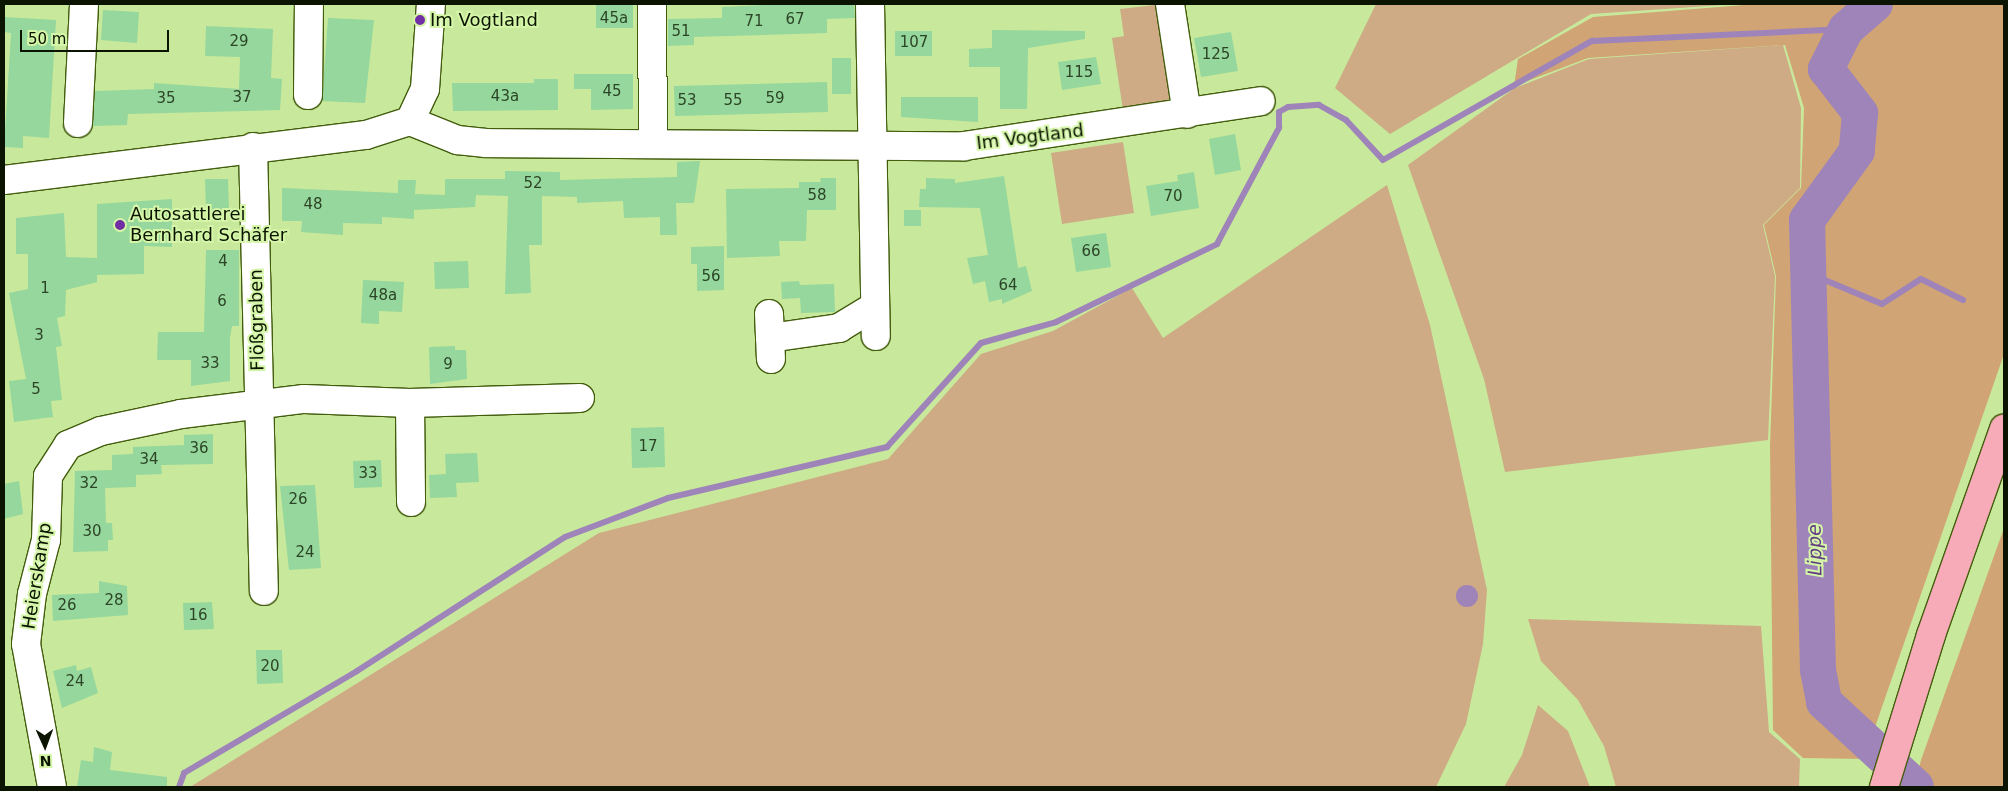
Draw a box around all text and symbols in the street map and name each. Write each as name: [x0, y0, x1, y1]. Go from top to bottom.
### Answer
place label: Im Vogtland: [430, 9, 538, 31]
house number: 45a: [600, 10, 628, 28]
house number: 67: [785, 11, 805, 29]
house number: 71: [744, 13, 764, 31]
marker: Im Vogtland: [414, 14, 426, 26]
scale bar: [22, 20, 171, 52]
house number: 51: [671, 23, 691, 41]
text: 50 m: [28, 30, 66, 48]
house number: 29: [229, 33, 249, 51]
house number: 107: [900, 34, 928, 52]
house number: 125: [1202, 46, 1230, 64]
house number: 115: [1065, 64, 1093, 82]
house number: 45: [602, 83, 622, 101]
house number: 43a: [491, 88, 519, 106]
house number: 37: [232, 89, 252, 107]
house number: 35: [156, 90, 176, 108]
house number: 59: [765, 90, 785, 108]
house number: 53: [677, 92, 697, 110]
house number: 55: [723, 92, 743, 110]
street label: Im Vogtland: [975, 120, 1085, 154]
house number: 52: [523, 175, 543, 193]
house number: 58: [807, 187, 827, 205]
house number: 70: [1163, 188, 1183, 206]
house number: 48: [303, 196, 323, 214]
place label: Autosattlerei Bernhard Schäfer: [130, 204, 287, 246]
marker: Autosattlerei Bernhard Schäfer: [114, 219, 126, 231]
house number: 66: [1081, 243, 1101, 261]
house number: 4: [218, 253, 228, 271]
house number: 56: [701, 268, 721, 286]
street label: Flößgraben: [245, 269, 269, 371]
house number: 64: [998, 277, 1018, 295]
house number: 1: [40, 280, 50, 298]
house number: 48a: [369, 287, 397, 305]
house number: 6: [217, 293, 227, 311]
house number: 3: [34, 327, 44, 345]
house number: 33: [200, 355, 220, 373]
house number: 9: [443, 356, 453, 374]
house number: 5: [31, 381, 41, 399]
house number: 17: [638, 438, 658, 456]
house number: 36: [189, 440, 209, 458]
house number: 34: [139, 451, 159, 469]
house number: 33: [358, 465, 378, 483]
house number: 32: [79, 475, 99, 493]
house number: 26: [288, 491, 308, 509]
street label: Heierskamp: [18, 521, 56, 631]
house number: 30: [82, 523, 102, 541]
water label: Lippe: [1803, 524, 1827, 576]
house number: 24: [295, 544, 315, 562]
house number: 28: [104, 592, 124, 610]
house number: 26: [57, 597, 77, 615]
house number: 16: [188, 607, 208, 625]
house number: 20: [260, 658, 280, 676]
house number: 24: [65, 673, 85, 691]
north arrow: [20, 721, 70, 771]
text: N: [39, 753, 52, 769]

